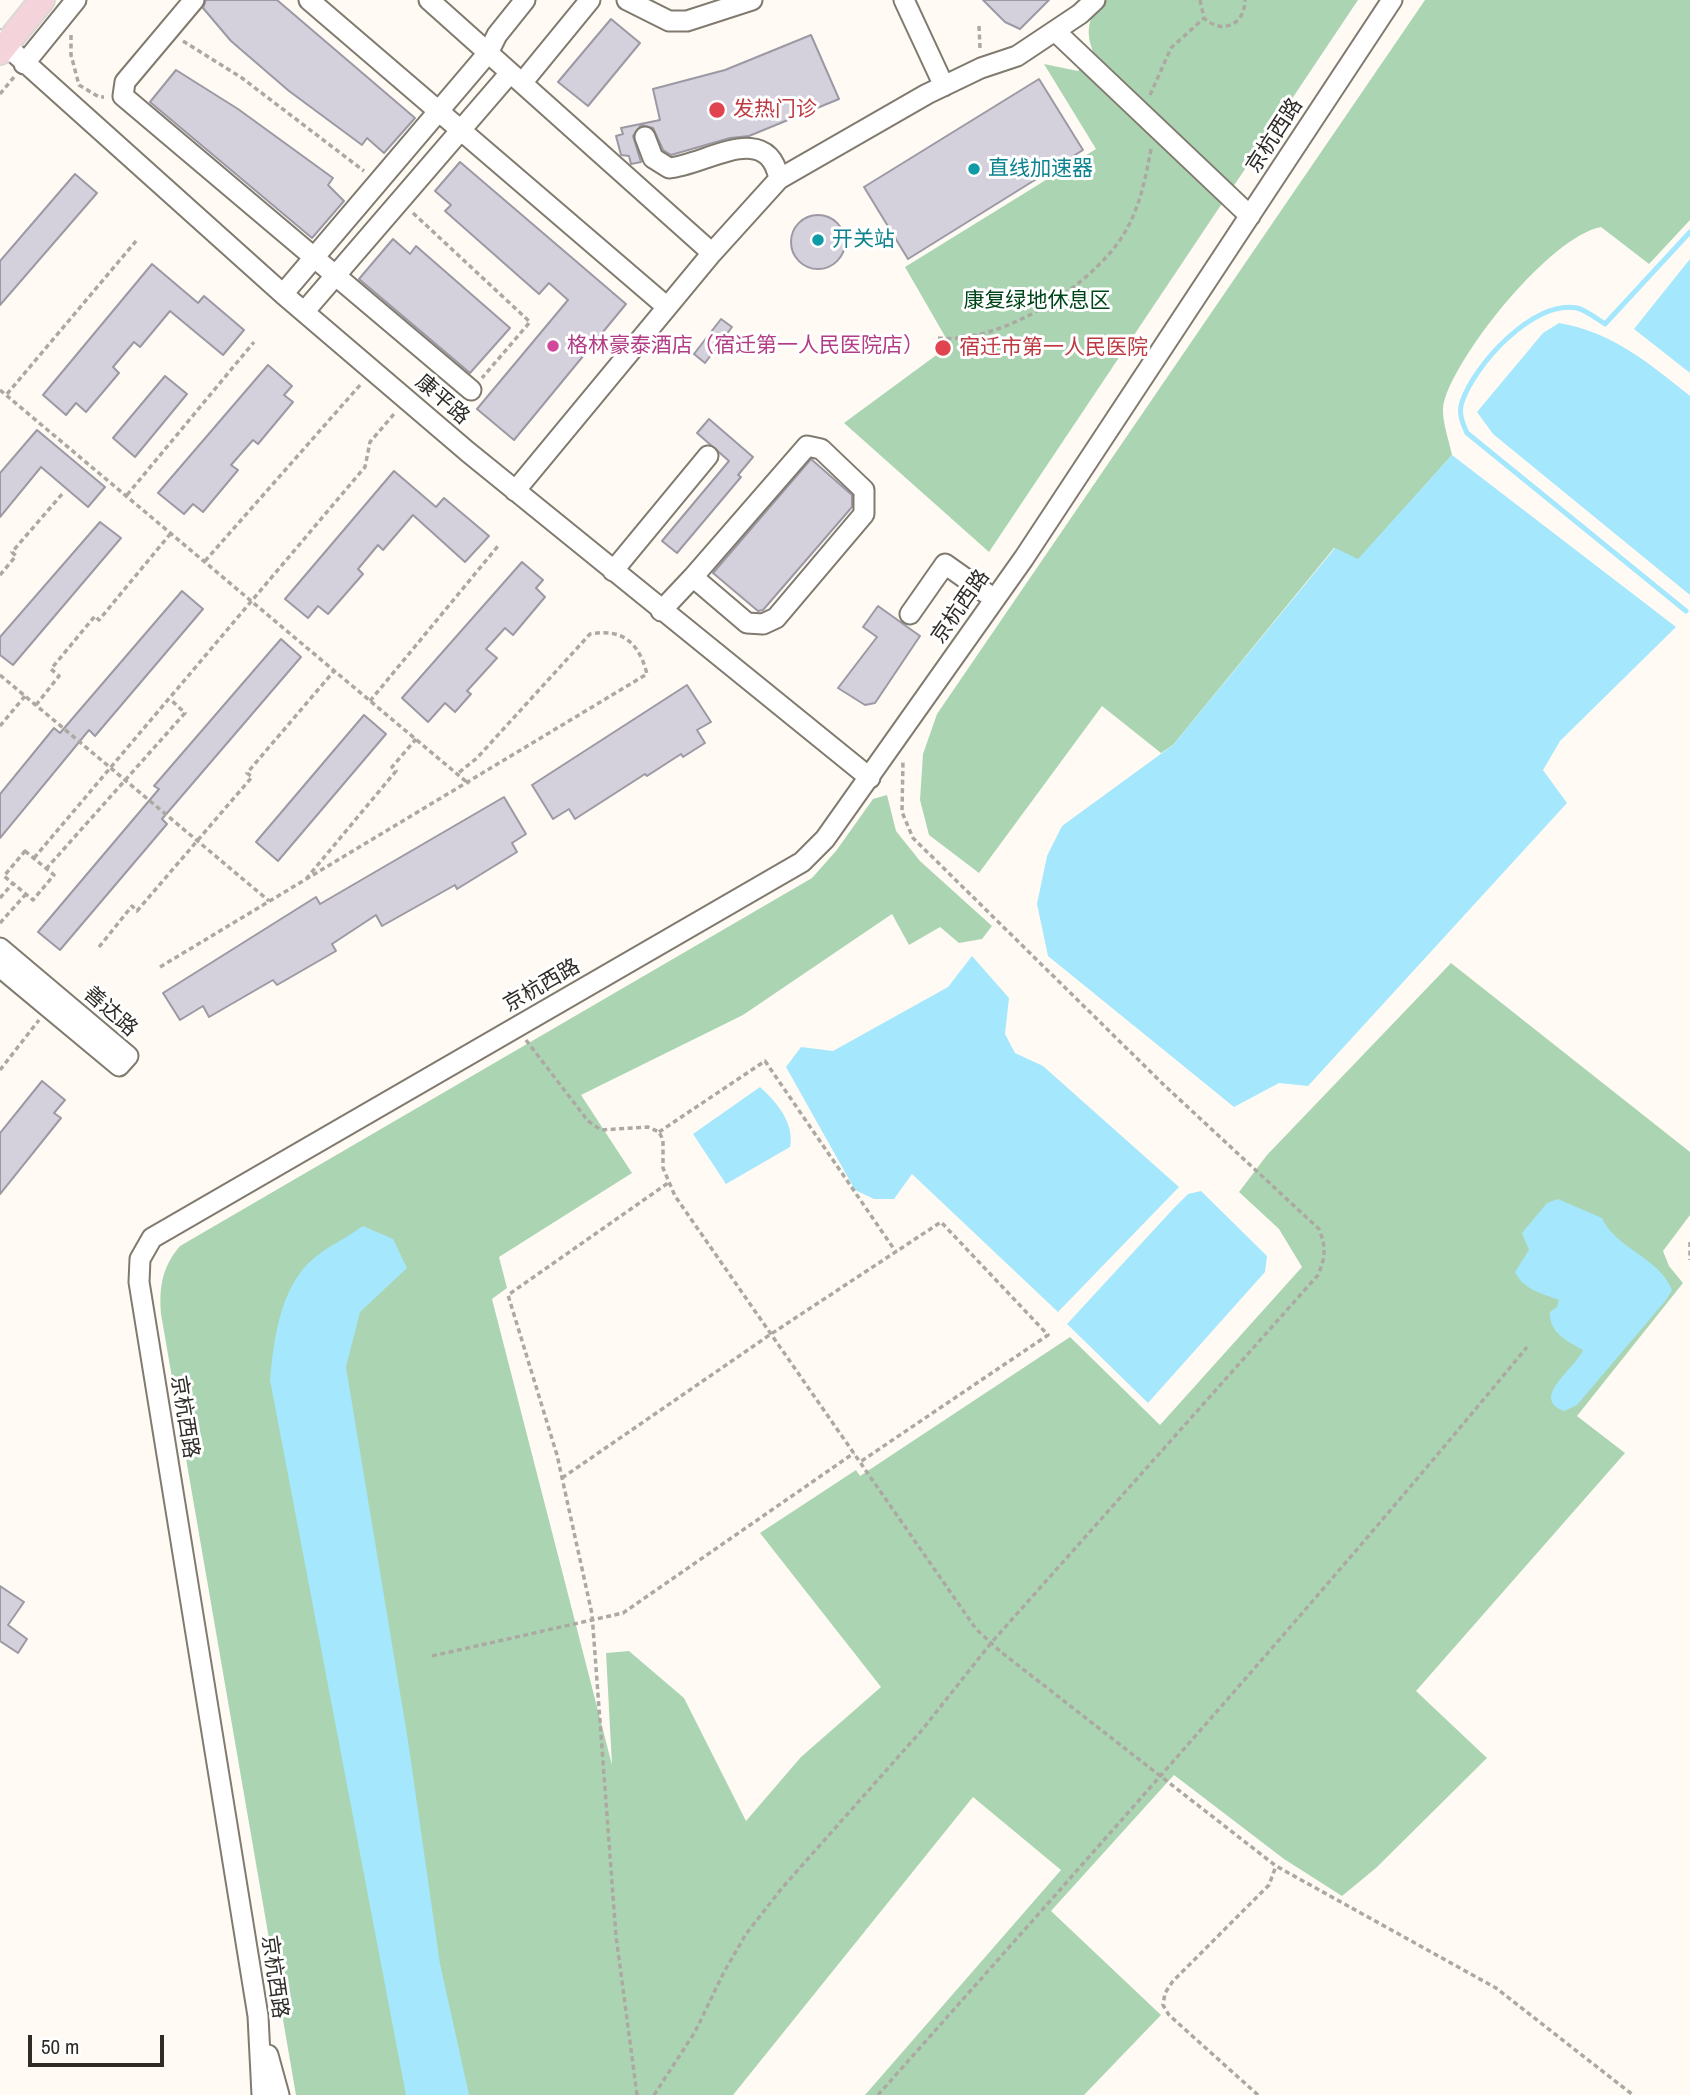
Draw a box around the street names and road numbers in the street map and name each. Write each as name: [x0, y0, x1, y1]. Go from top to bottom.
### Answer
street label: 京杭西路: [1242, 94, 1308, 178]
street label: 康平路: [410, 370, 474, 430]
street label: 京杭西路: [927, 565, 995, 649]
street label: 京杭西路: [499, 954, 585, 1018]
street label: 善达路: [78, 982, 142, 1042]
street label: 京杭西路: [165, 1374, 203, 1460]
street label: 京杭西路: [256, 1934, 292, 2020]

